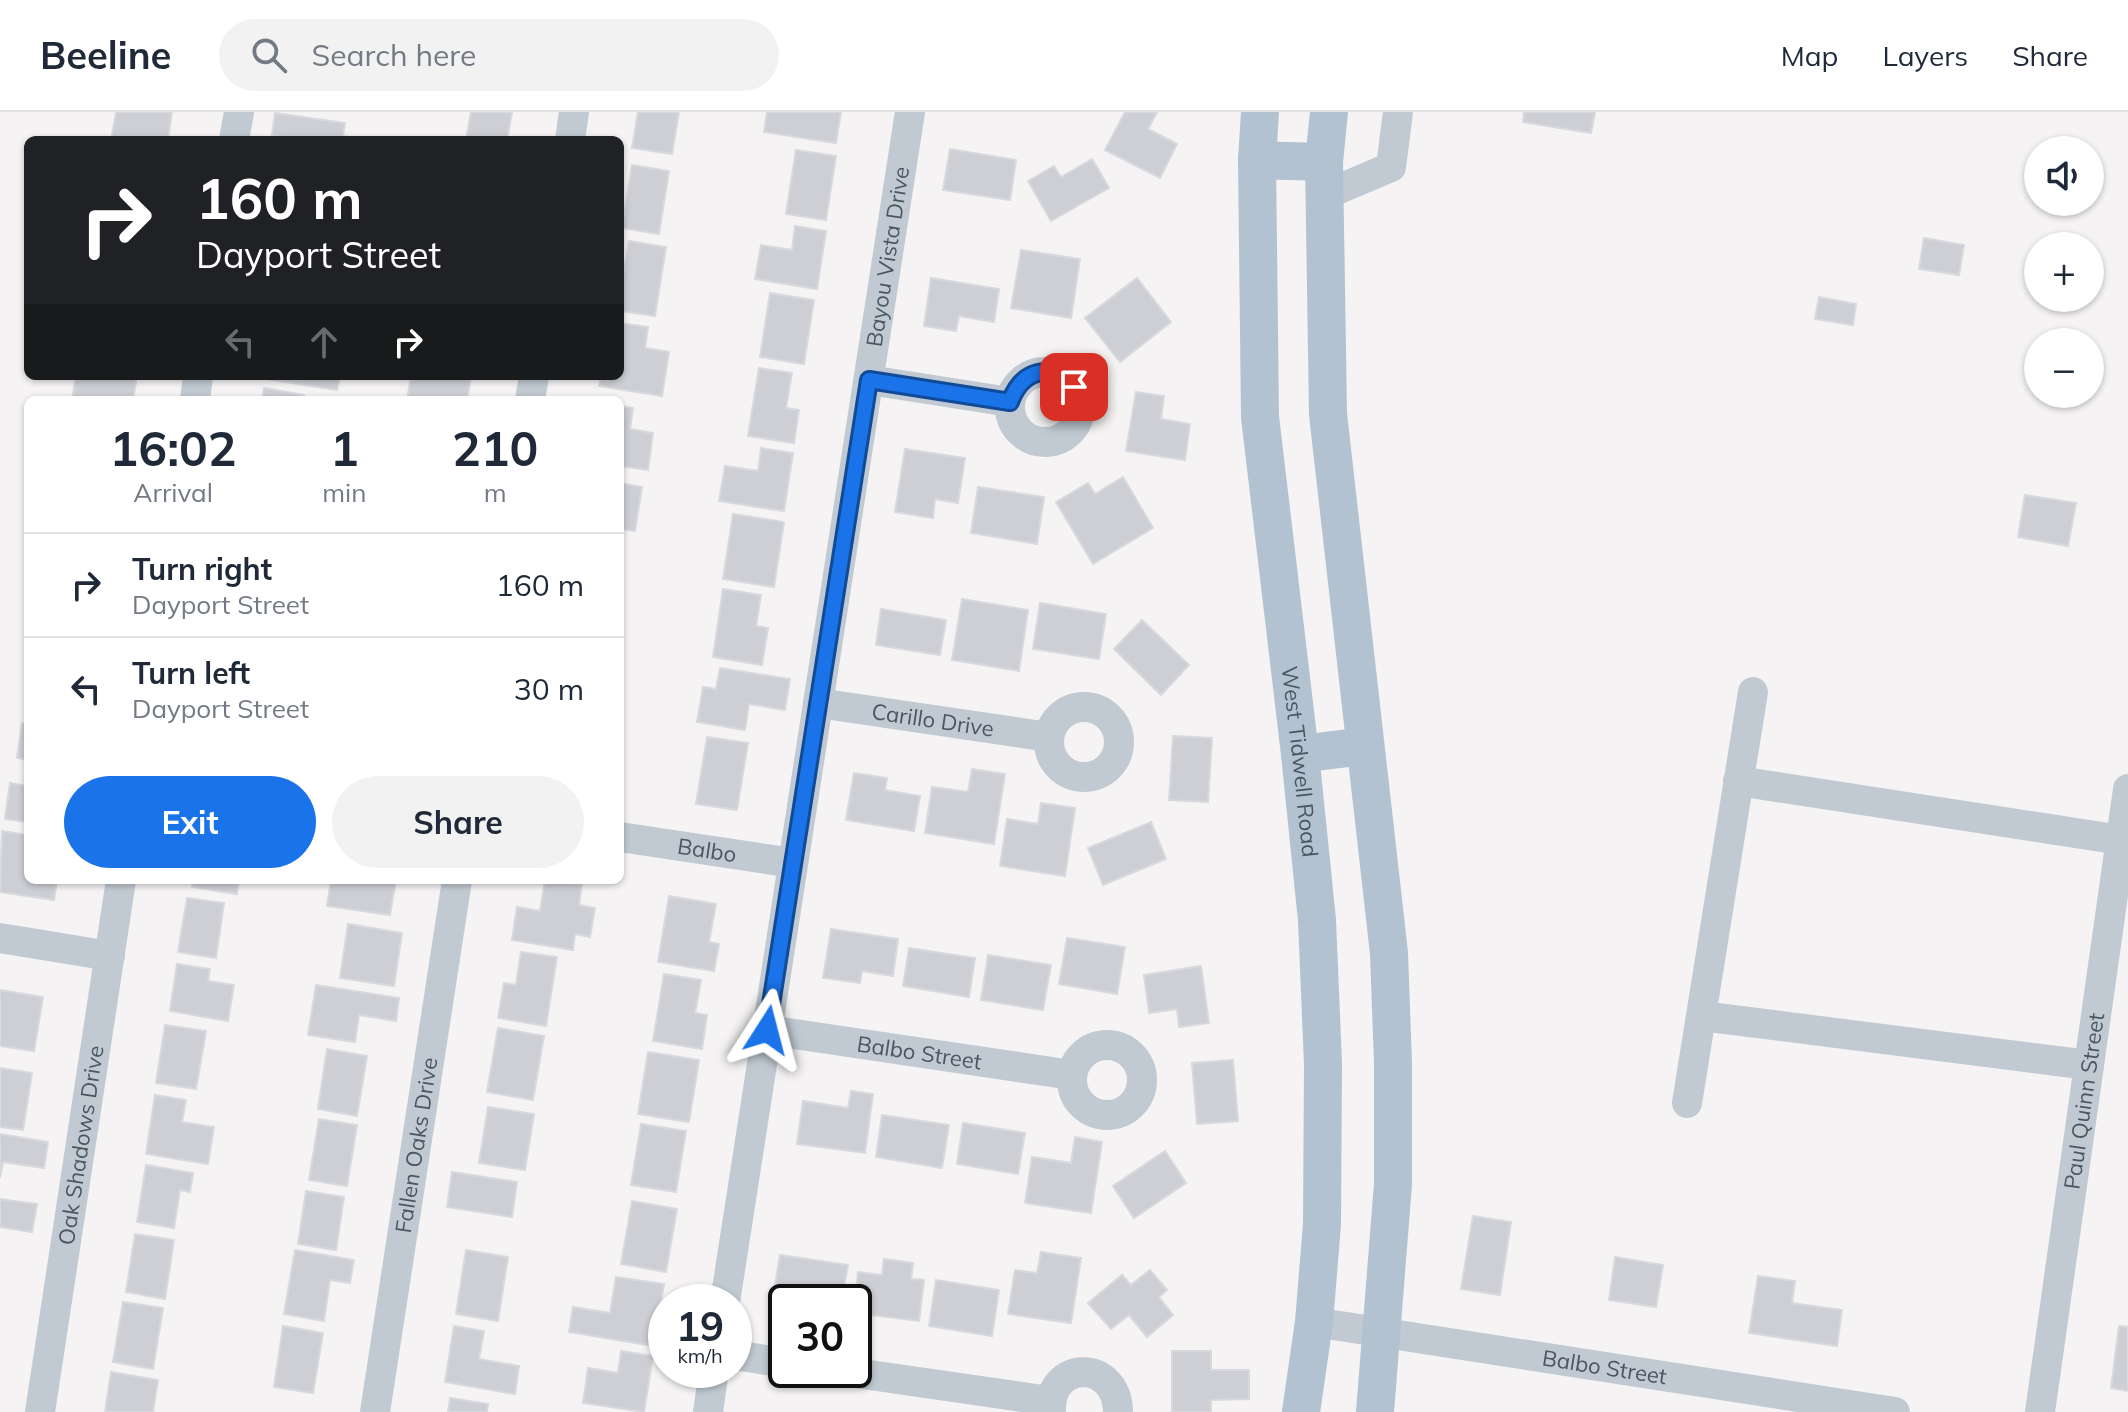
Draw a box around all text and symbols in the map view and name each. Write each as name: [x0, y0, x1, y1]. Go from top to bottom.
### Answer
search box: [219, 19, 779, 91]
text: Beeline: [40, 31, 171, 79]
icon: search: [247, 33, 291, 77]
text: Search here: [311, 36, 476, 74]
text: Map: [1781, 38, 1838, 73]
text: Layers: [1882, 38, 1968, 73]
text: Share: [2012, 38, 2088, 73]
map controls: [2024, 136, 2104, 408]
button: sound: [2024, 136, 2104, 216]
text: 160 m: [196, 163, 363, 233]
street label: Bayou Vista Drive: [860, 165, 915, 349]
icon: right: [64, 168, 168, 272]
text: Dayport Street: [196, 232, 441, 277]
button: +: [2024, 232, 2104, 312]
icon: left: [218, 320, 262, 364]
icon: ahead: [302, 320, 346, 364]
icon: right: [386, 320, 430, 364]
button: −: [2024, 328, 2104, 408]
pin: [1040, 353, 1108, 421]
icon: arrive: [1052, 365, 1096, 409]
text: 16:02: [110, 418, 237, 478]
text: 1: [330, 418, 359, 478]
text: 210: [452, 418, 538, 478]
text: Arrival: [133, 476, 213, 509]
text: min: [322, 476, 366, 509]
text: m: [484, 476, 507, 509]
text: Turn right: [132, 550, 272, 588]
icon: right: [64, 563, 108, 607]
text: 160 m: [496, 566, 584, 604]
text: Dayport Street: [132, 588, 309, 621]
text: Turn left: [132, 654, 250, 692]
street label: West Tidwell Road: [1276, 664, 1324, 859]
icon: left: [64, 667, 108, 711]
text: 30 m: [514, 670, 584, 708]
text: Dayport Street: [132, 692, 309, 725]
street label: Carillo Drive: [870, 697, 996, 743]
button: Exit: [64, 776, 316, 868]
button: Share: [332, 776, 584, 868]
street label: Balbo: [676, 832, 738, 868]
position arrow: [725, 988, 809, 1072]
street label: Paul Quinn Street: [2058, 1011, 2110, 1191]
street label: Balbo Street: [855, 1029, 984, 1076]
street label: Oak Shadows Drive: [52, 1043, 110, 1247]
street label: Fallen Oaks Drive: [389, 1055, 443, 1235]
speed limit sign: 30: [768, 1284, 872, 1388]
text: 19: [676, 1301, 724, 1351]
text: km/h: [677, 1343, 723, 1368]
street label: Balbo Street: [1540, 1344, 1669, 1391]

